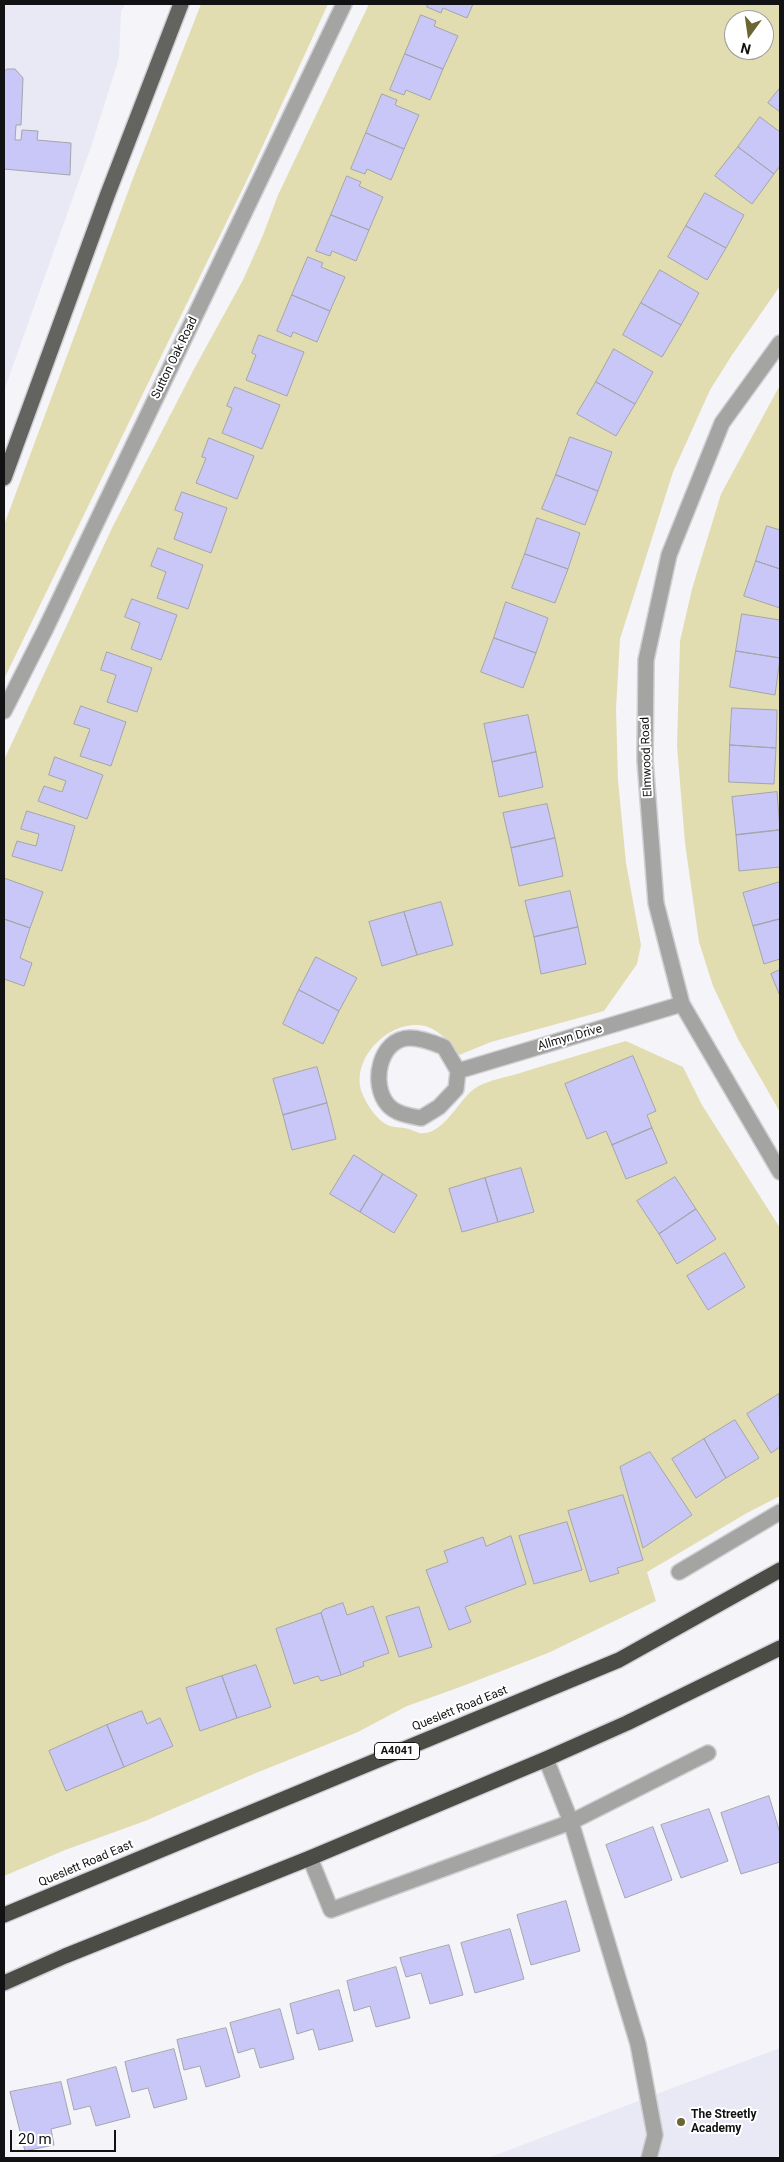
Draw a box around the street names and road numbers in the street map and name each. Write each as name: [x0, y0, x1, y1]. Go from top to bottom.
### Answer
street label: Sutton Oak Road: [149, 315, 201, 401]
street label: Elmwood Road: [638, 717, 656, 797]
street label: Allmyn Drive: [536, 1022, 604, 1054]
street label: Queslett Road East: [410, 1683, 510, 1735]
road number: A4041: [374, 1742, 420, 1760]
street label: Queslett Road East: [36, 1838, 136, 1890]

